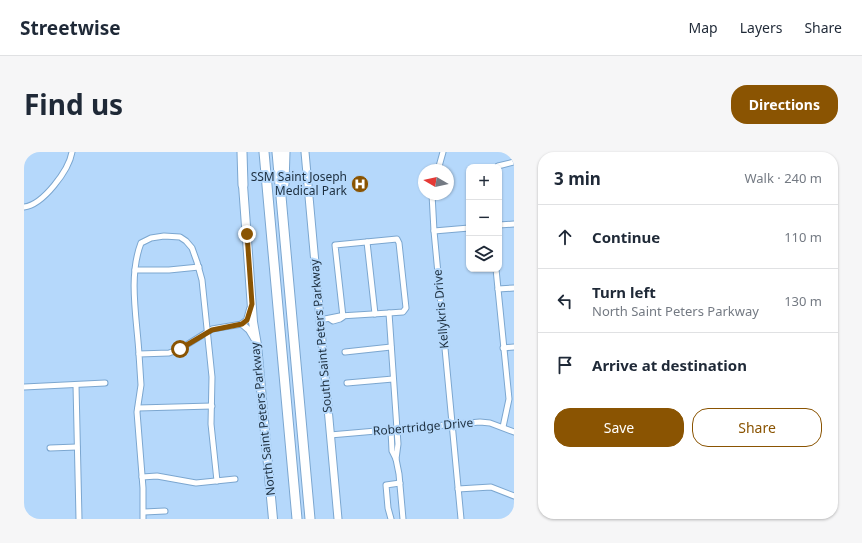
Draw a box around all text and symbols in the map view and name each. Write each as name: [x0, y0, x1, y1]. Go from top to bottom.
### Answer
text: Streetwise: [20, 15, 121, 41]
text: Map: [689, 18, 718, 37]
text: Layers: [740, 18, 782, 37]
text: Share: [804, 18, 842, 37]
text: Find us: [24, 85, 123, 123]
button: Directions: [731, 85, 838, 124]
north arrow: [418, 164, 454, 200]
map controls: [466, 164, 502, 272]
button: +: [466, 164, 502, 200]
text: 3 min: [554, 167, 601, 190]
place label: SSM Saint Joseph Medical Park: [251, 168, 348, 199]
text: Walk · 240 m: [744, 169, 822, 187]
hospital icon: SSM Saint Joseph Medical Park: [350, 174, 370, 194]
button: −: [466, 200, 502, 236]
route end: [238, 225, 256, 243]
icon: ahead: [554, 226, 576, 248]
text: Continue: [592, 227, 660, 247]
text: 110 m: [784, 228, 822, 246]
button: layers: [466, 236, 502, 272]
street label: South Saint Peters Parkway: [305, 258, 336, 413]
street label: Kellykris Drive: [429, 268, 452, 349]
text: Turn left: [592, 282, 656, 302]
icon: left: [554, 290, 576, 312]
text: 130 m: [784, 292, 822, 310]
text: North Saint Peters Parkway: [592, 302, 759, 320]
route start: [171, 340, 189, 358]
street label: North Saint Peters Parkway: [246, 341, 279, 497]
icon: arrive: [554, 354, 576, 376]
text: Arrive at destination: [592, 355, 747, 375]
button: Save: [554, 408, 684, 447]
button: Share: [692, 408, 822, 447]
street label: Robertridge Drive: [372, 414, 474, 439]

